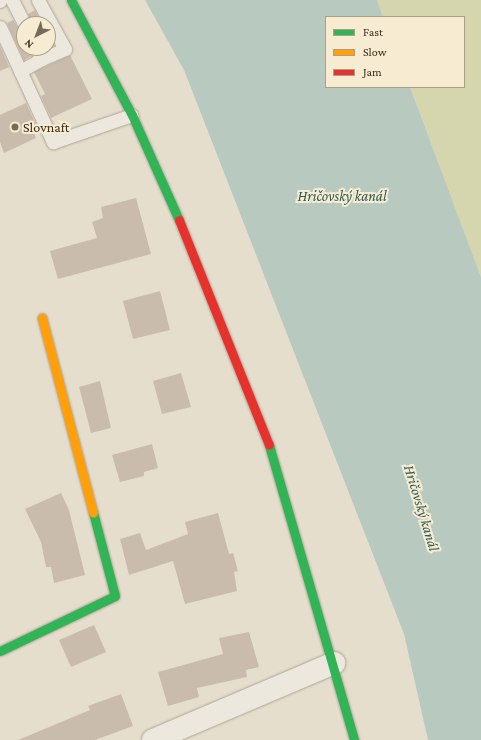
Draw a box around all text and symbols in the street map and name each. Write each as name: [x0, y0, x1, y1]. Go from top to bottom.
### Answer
north arrow: [16, 16, 56, 56]
legend: [325, 16, 465, 88]
text: Fast: [363, 25, 383, 39]
text: N: [22, 37, 35, 51]
text: Slow: [363, 45, 387, 59]
text: Jam: [363, 65, 382, 79]
place label: Slovnaft: [23, 119, 69, 135]
marker: Slovnaft: [10, 122, 20, 132]
water label: Hričovský kanál: [297, 188, 387, 206]
water label: Hričovský kanál: [399, 463, 443, 553]

